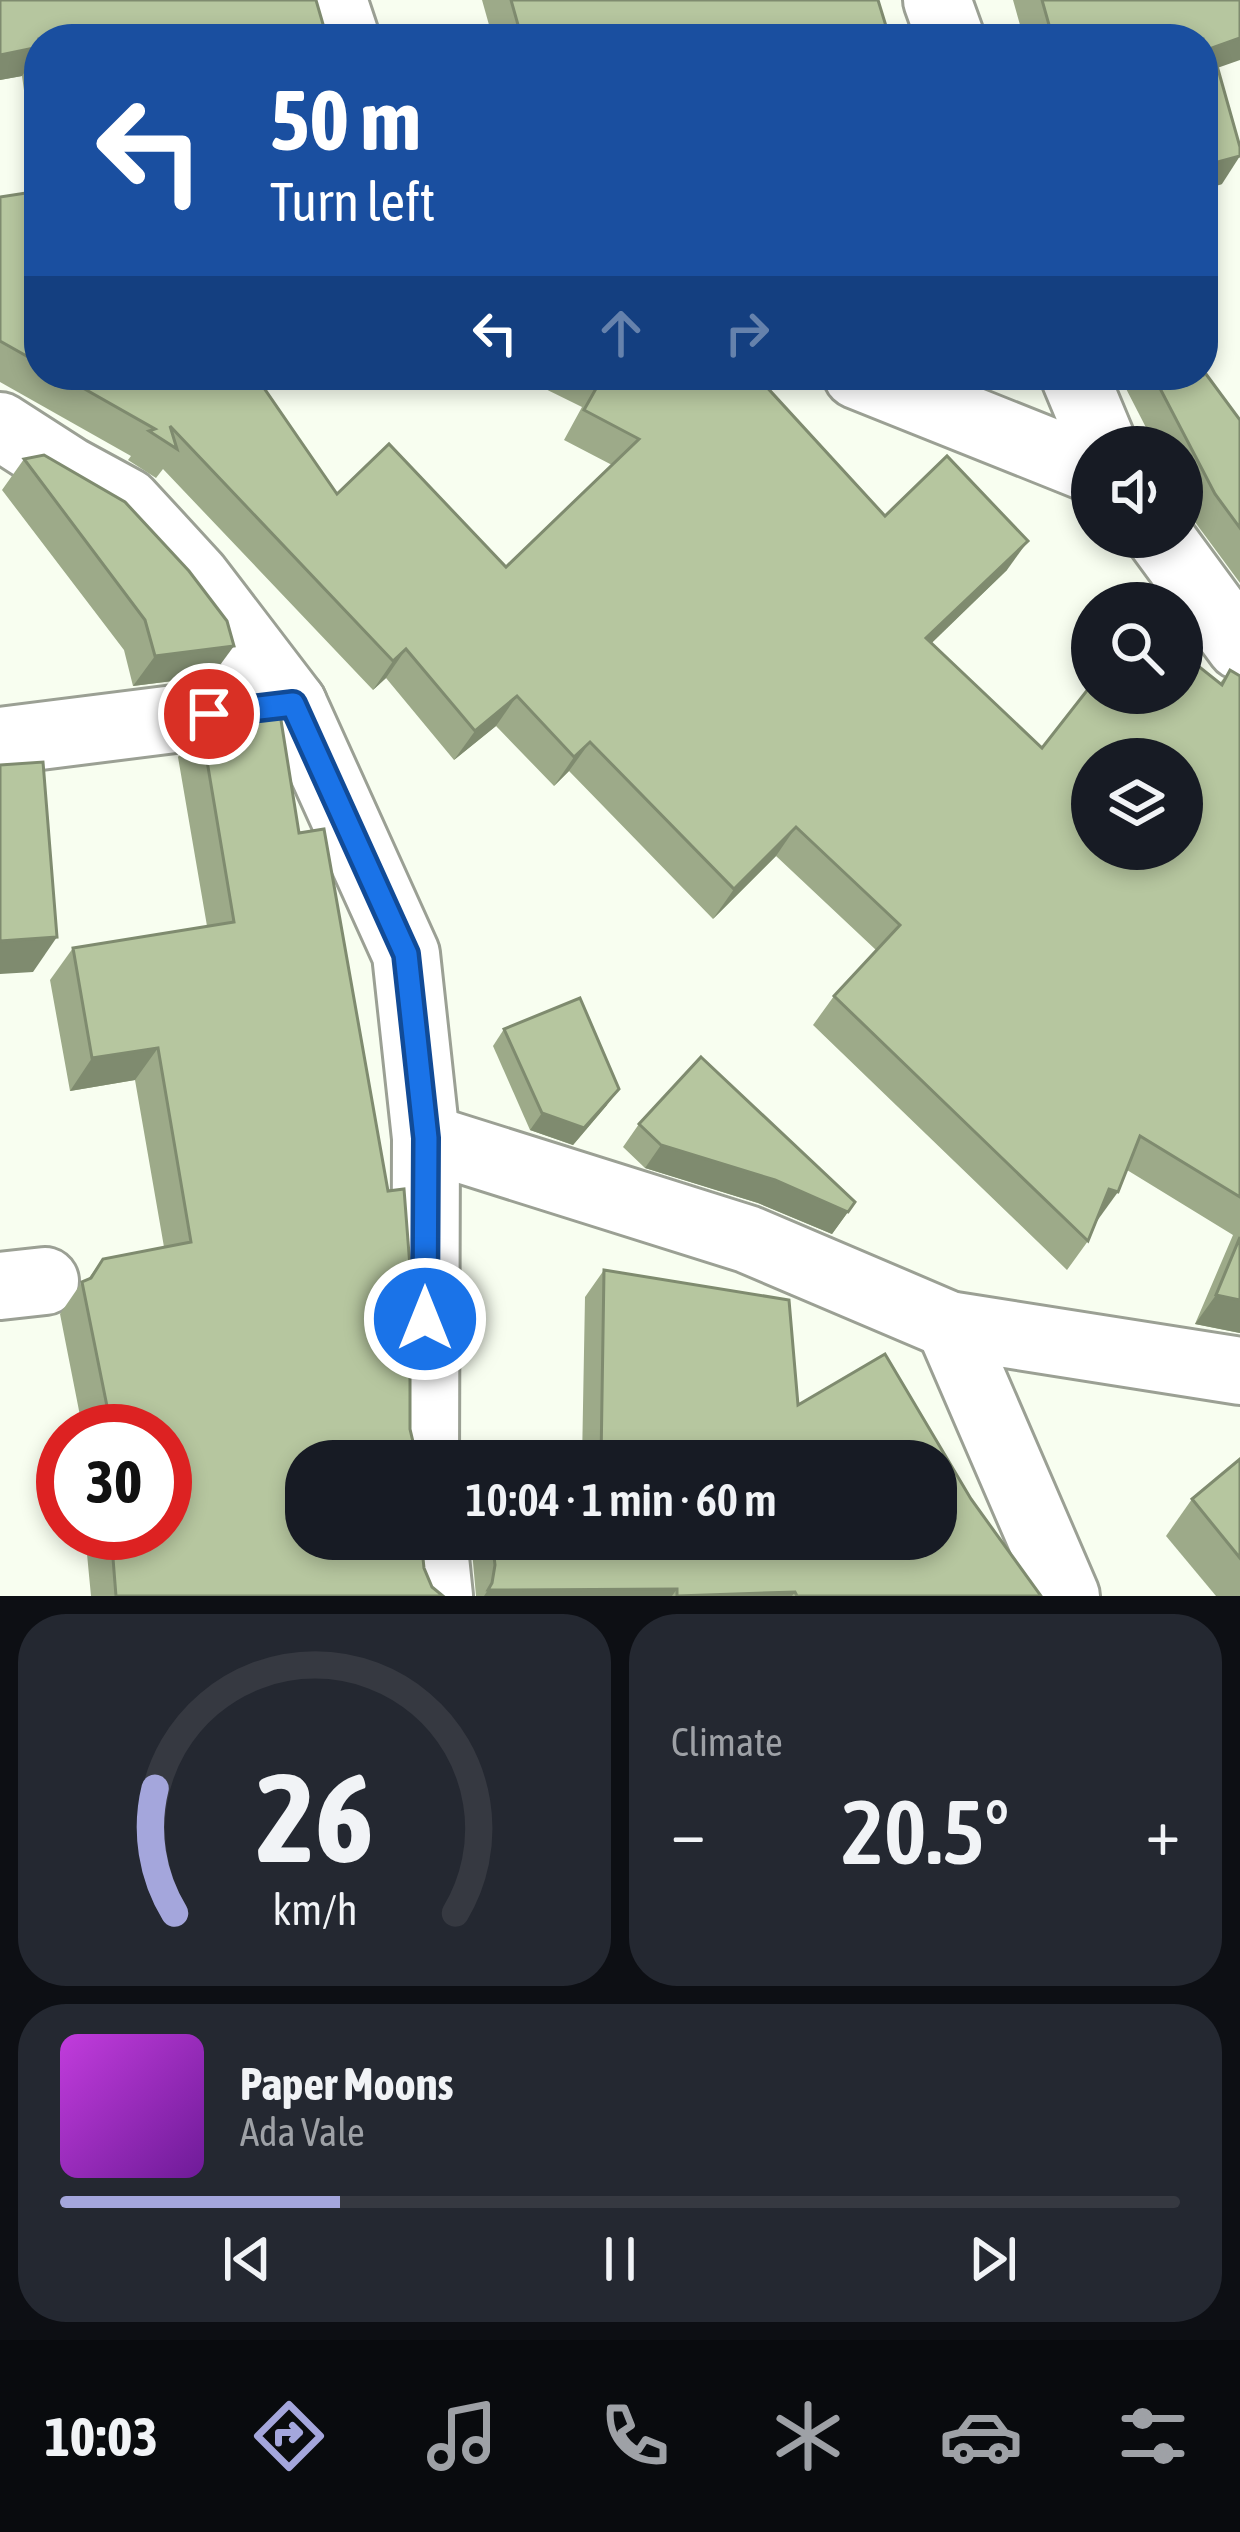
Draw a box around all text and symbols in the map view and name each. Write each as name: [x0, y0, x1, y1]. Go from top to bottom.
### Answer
icon: left: [72, 72, 228, 228]
text: 50 m: [270, 72, 421, 168]
text: Turn left: [270, 171, 435, 232]
icon: left: [462, 300, 528, 366]
icon: ahead: [588, 300, 654, 366]
icon: right: [714, 300, 780, 366]
map controls: [1071, 426, 1203, 870]
button: sound: [1071, 426, 1203, 558]
button: search: [1071, 582, 1203, 714]
pin: [158, 663, 260, 765]
icon: arrive: [176, 681, 242, 747]
button: layers: [1071, 738, 1203, 870]
position arrow: [362, 1256, 488, 1382]
speed limit sign: 30: [36, 1404, 192, 1560]
text: 10:04 · 1 min · 60 m: [465, 1474, 777, 1526]
text: Climate: [671, 1720, 783, 1764]
text: 26: [256, 1745, 373, 1888]
text: 20.5°: [842, 1780, 1009, 1883]
text: −: [671, 1793, 705, 1869]
text: +: [1146, 1793, 1180, 1869]
text: km/h: [272, 1885, 357, 1934]
text: Paper Moons: [240, 2058, 453, 2110]
text: Ada Vale: [240, 2110, 365, 2154]
icon: previous: [214, 2226, 280, 2292]
icon: pause: [587, 2226, 653, 2292]
icon: next: [960, 2226, 1026, 2292]
icon: directions: [247, 2394, 331, 2478]
icon: music: [420, 2394, 504, 2478]
icon: phone: [593, 2394, 677, 2478]
icon: climate: [766, 2394, 850, 2478]
icon: car: [939, 2394, 1023, 2478]
icon: filters: [1111, 2394, 1195, 2478]
text: 10:03: [44, 2406, 158, 2467]

